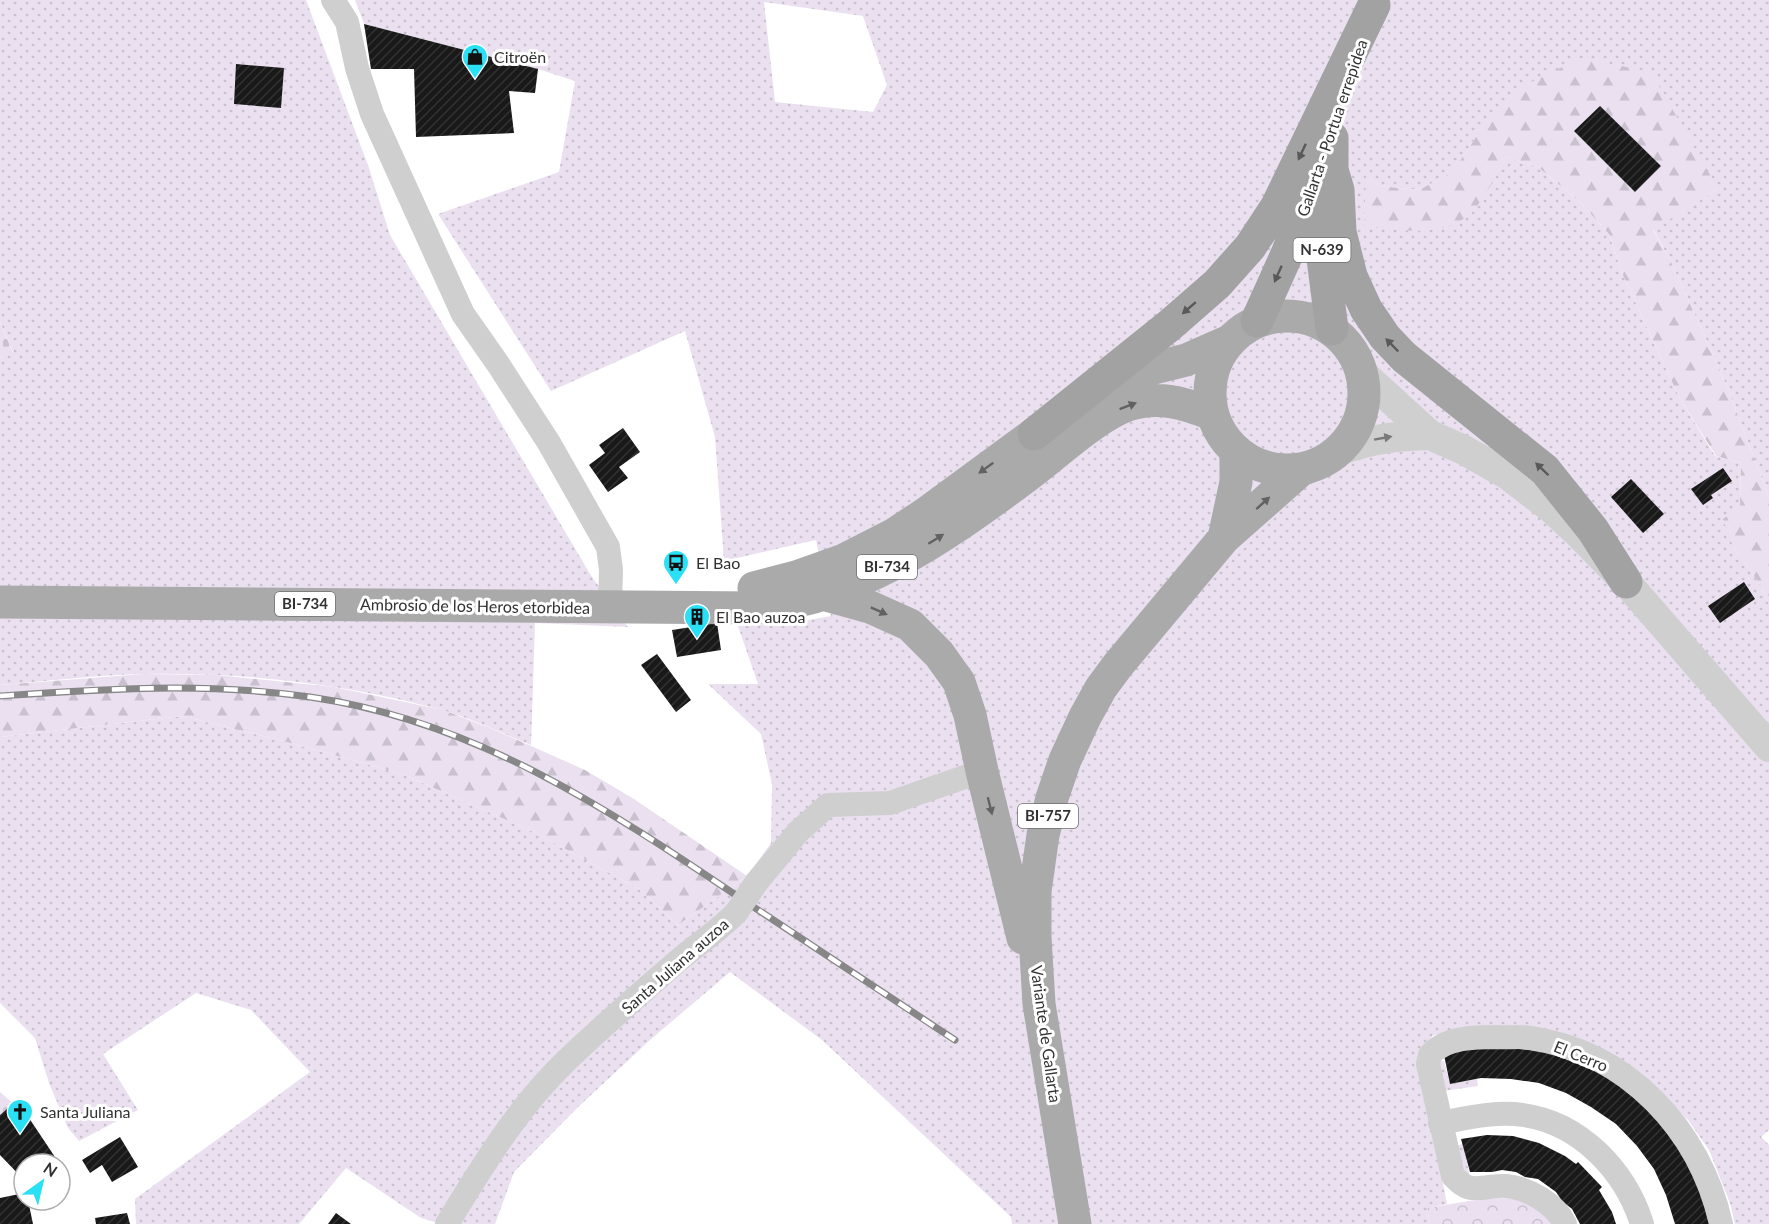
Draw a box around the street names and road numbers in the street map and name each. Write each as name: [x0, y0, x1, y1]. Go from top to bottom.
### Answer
street label: Gallarta - Portua errepidea: [1292, 37, 1371, 219]
road number: N-639: [1294, 238, 1350, 262]
road number: BI-734: [857, 555, 917, 579]
road number: BI-734: [275, 592, 335, 616]
street label: Ambrosio de los Heros etorbidea: [360, 594, 590, 617]
road number: BI-757: [1018, 804, 1078, 828]
street label: Santa Juliana auzoa: [617, 914, 732, 1017]
street label: Variante de Gallarta: [1027, 964, 1066, 1104]
street label: El Cerro: [1551, 1036, 1611, 1075]

